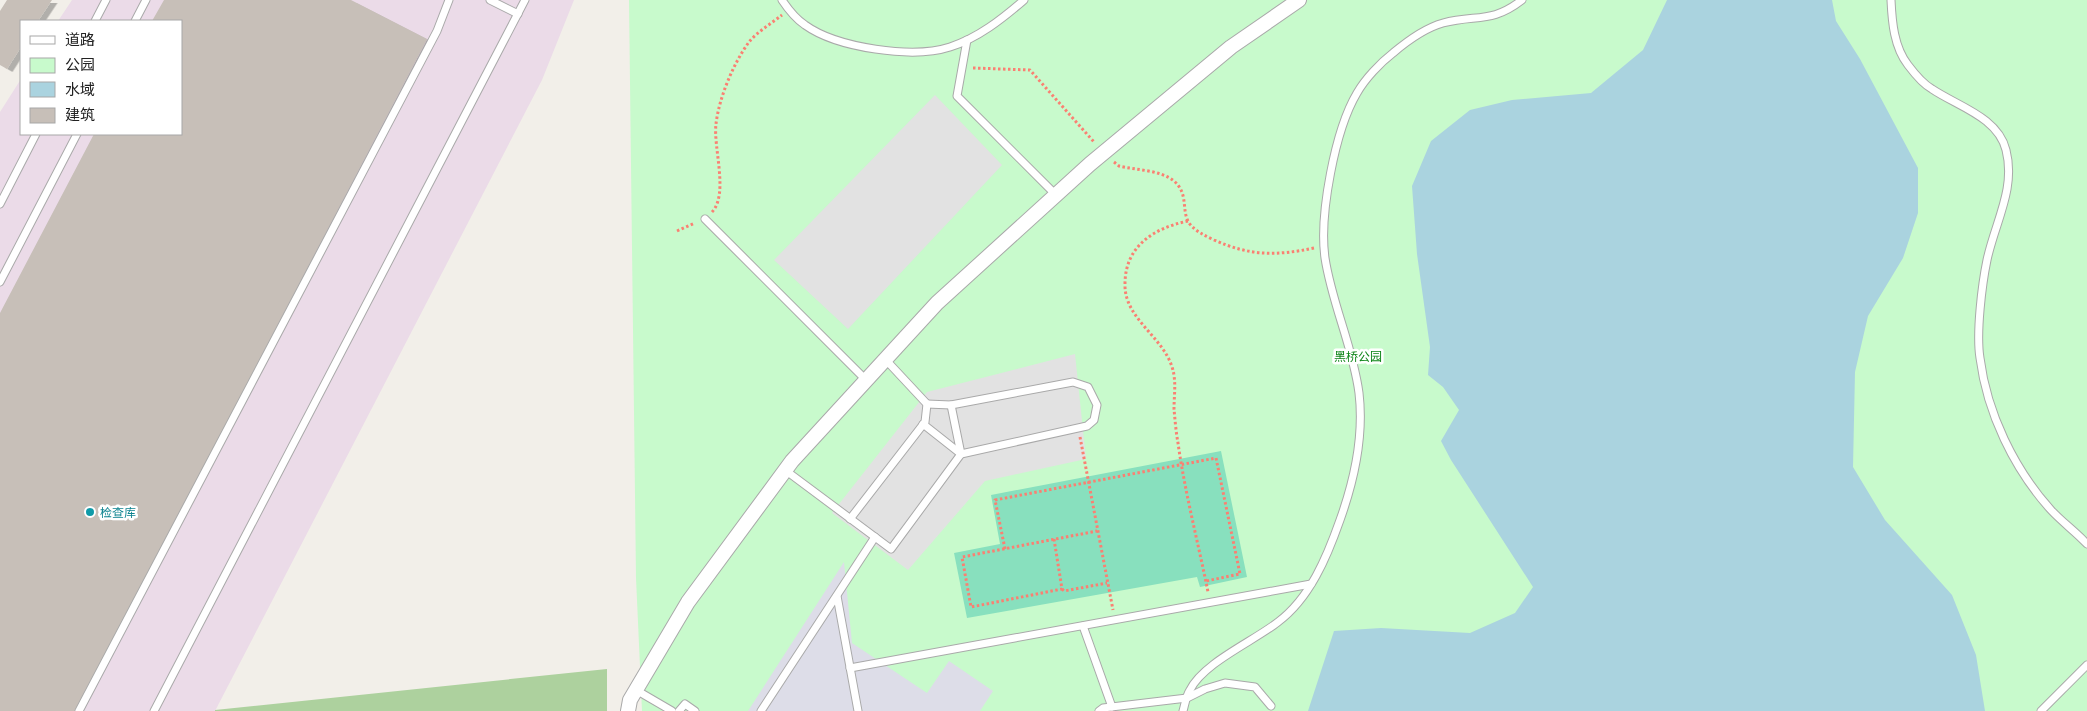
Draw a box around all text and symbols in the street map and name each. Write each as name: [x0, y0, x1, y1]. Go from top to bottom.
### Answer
legend: [20, 20, 182, 135]
text: 道路: [65, 30, 95, 49]
text: 公园: [65, 55, 95, 74]
text: 水域: [65, 80, 95, 99]
text: 建筑: [65, 105, 95, 124]
park label: 黑桥公园: [1334, 349, 1382, 364]
place label: 检查库: [100, 505, 136, 520]
marker: 检查库: [84, 506, 96, 518]

